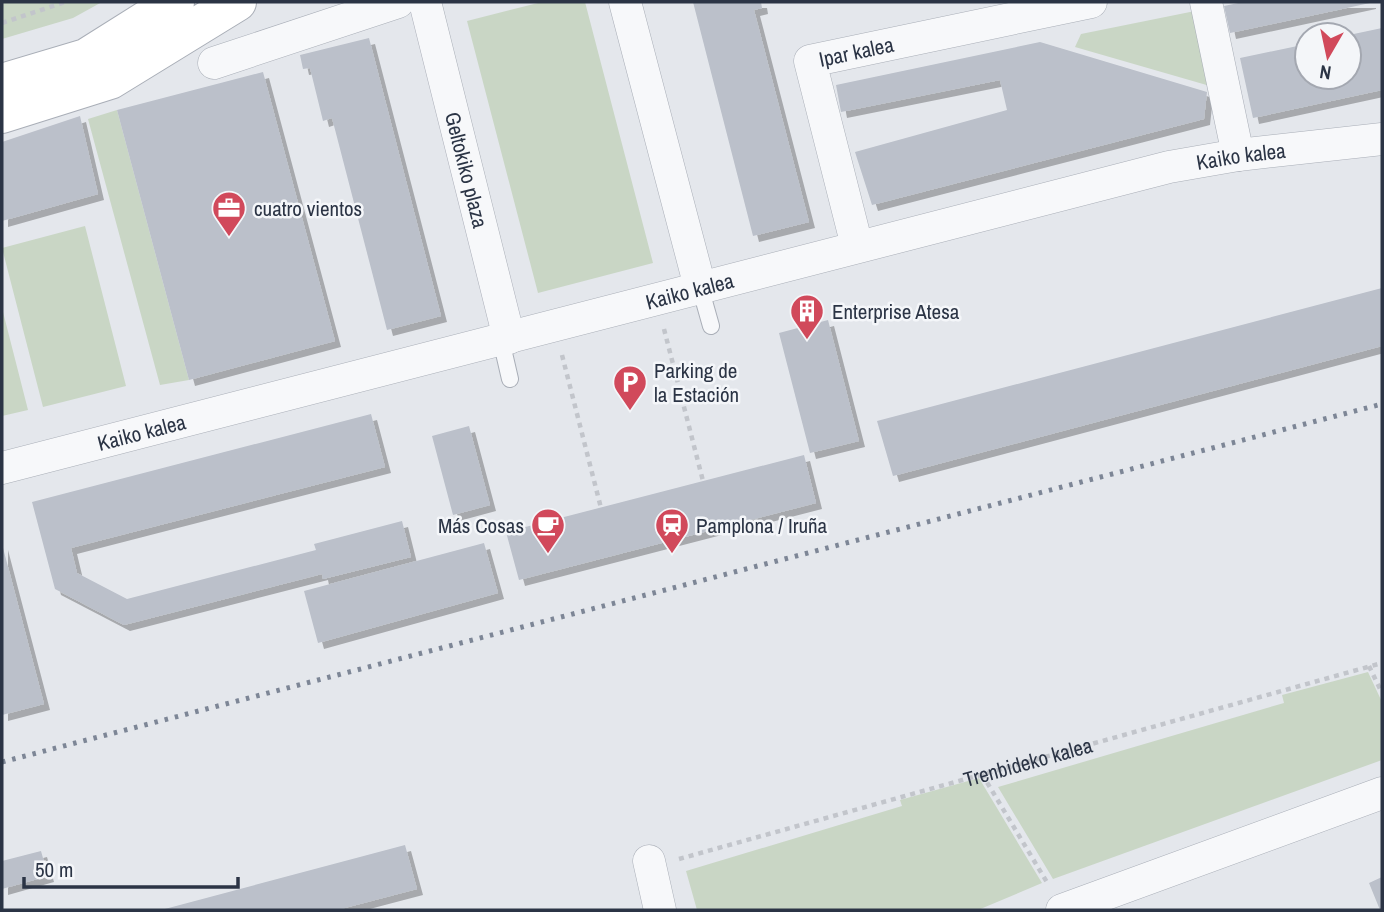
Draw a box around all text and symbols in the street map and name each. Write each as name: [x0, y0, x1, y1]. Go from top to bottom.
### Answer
north arrow: [1293, 21, 1363, 91]
street label: Ipar kalea: [816, 29, 897, 73]
text: N: [1318, 59, 1333, 87]
street label: Geltokiko plaza: [438, 109, 496, 231]
street label: Kaiko kalea: [1194, 135, 1288, 177]
office icon: cuatro vientos: [210, 189, 248, 238]
place label: cuatro vientos: [254, 194, 362, 223]
street label: Kaiko kalea: [642, 265, 737, 316]
building icon: Enterprise Atesa: [788, 292, 826, 341]
place label: Enterprise Atesa: [832, 297, 960, 326]
place label: Parking de la Estación: [654, 356, 739, 409]
parking icon: Parking de la Estación: [611, 363, 649, 412]
street label: Kaiko kalea: [94, 407, 189, 457]
cafe icon: Más Cosas: [529, 506, 567, 555]
station icon: Pamplona / Iruña: [653, 506, 691, 555]
place label: Más Cosas: [438, 511, 524, 540]
place label: Pamplona / Iruña: [696, 511, 828, 540]
street label: Trenbideko kalea: [960, 730, 1096, 794]
scale bar: [24, 846, 238, 890]
text: 50 m: [35, 855, 73, 884]

